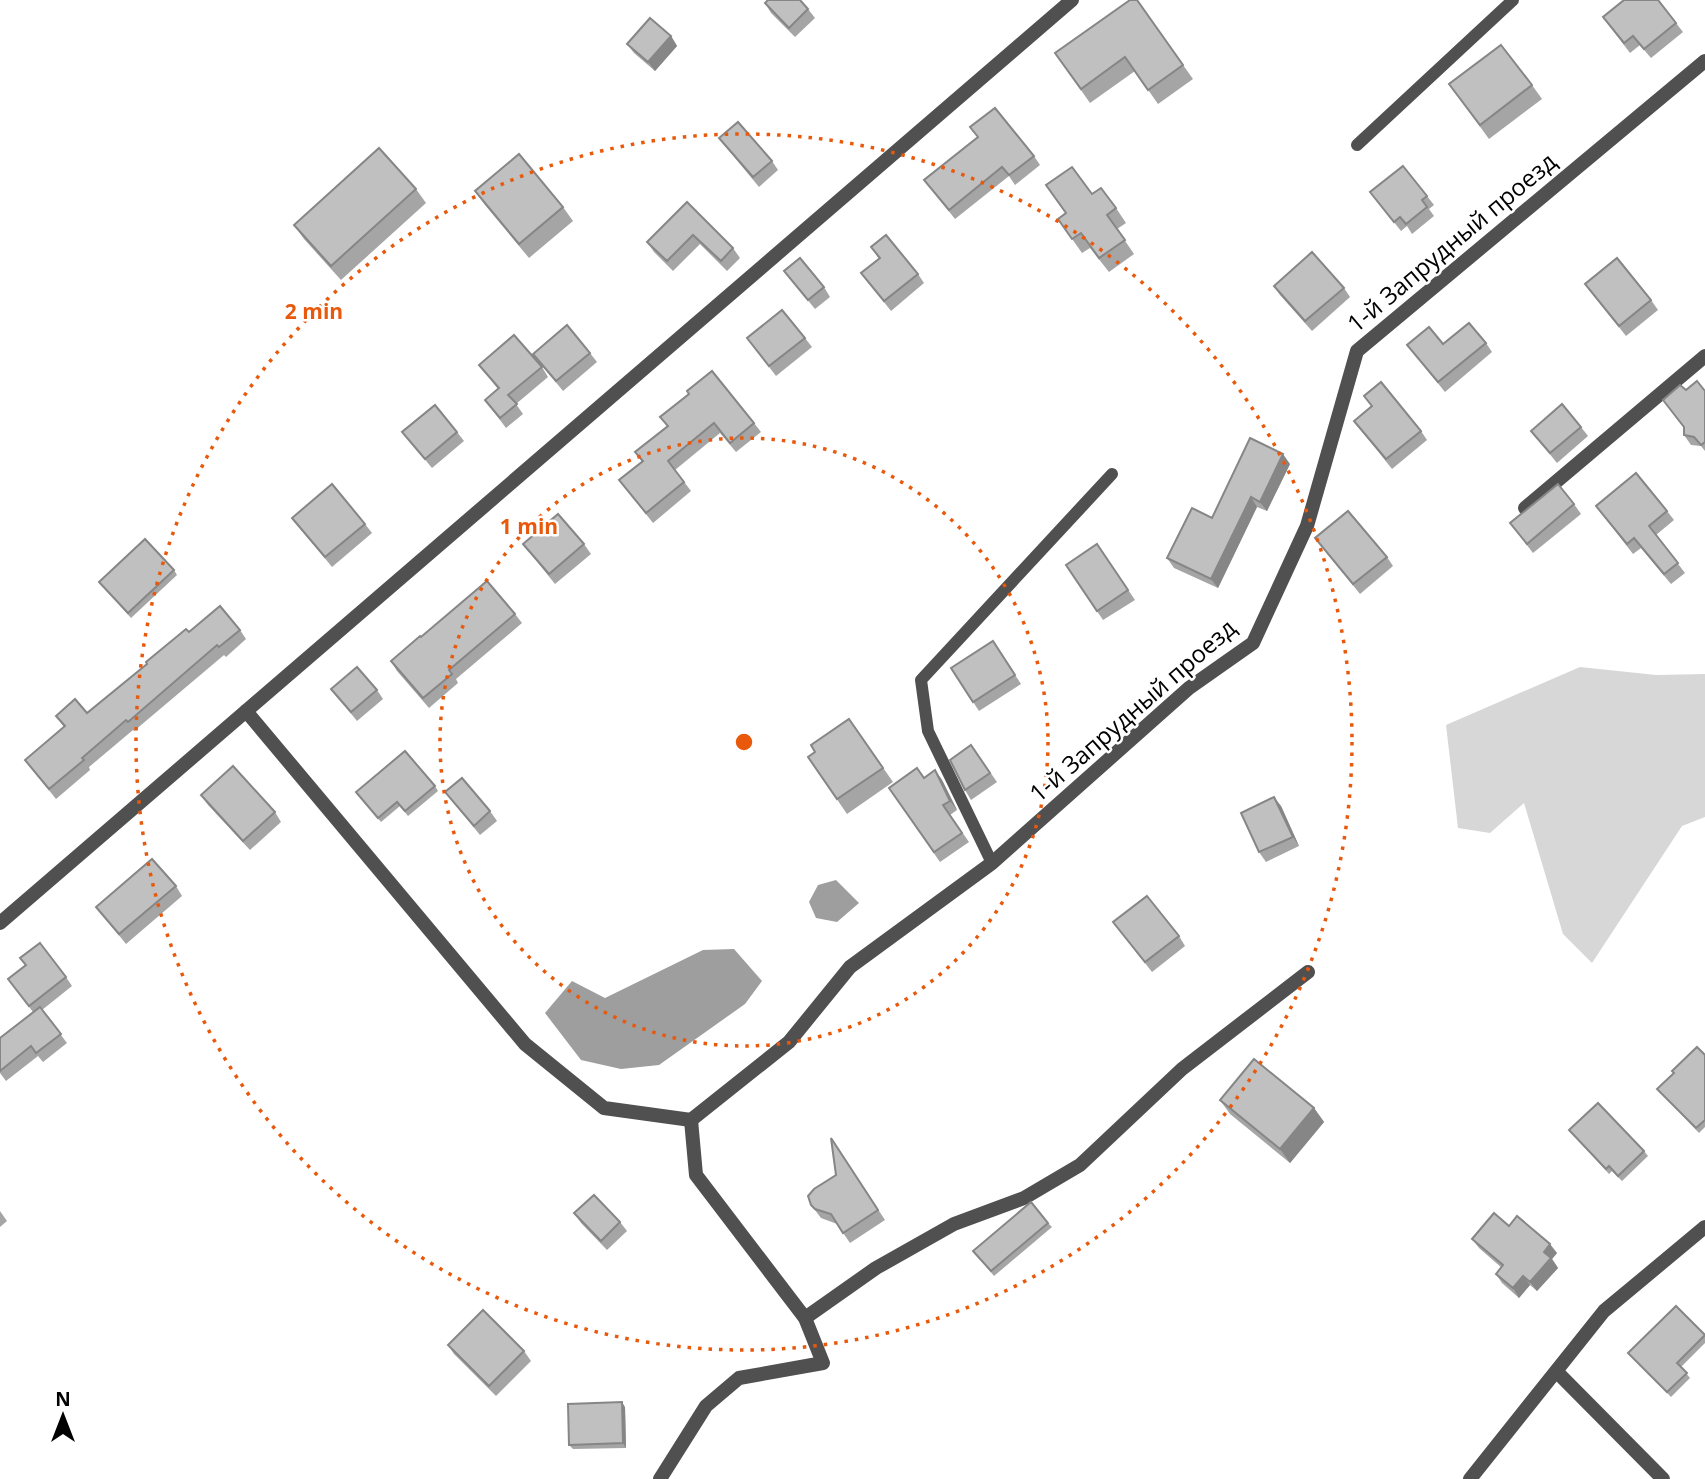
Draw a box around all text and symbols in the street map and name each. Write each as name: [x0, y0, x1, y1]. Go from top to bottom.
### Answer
street label: 1-й Запрудный проезд: [1339, 144, 1563, 339]
text: 2 min: [285, 297, 343, 325]
text: 1 min: [500, 512, 558, 540]
street label: 1-й Запрудный проезд: [1022, 611, 1242, 809]
centre of rings: [732, 730, 756, 754]
north arrow: [28, 1381, 98, 1451]
text: N: [55, 1386, 71, 1412]

